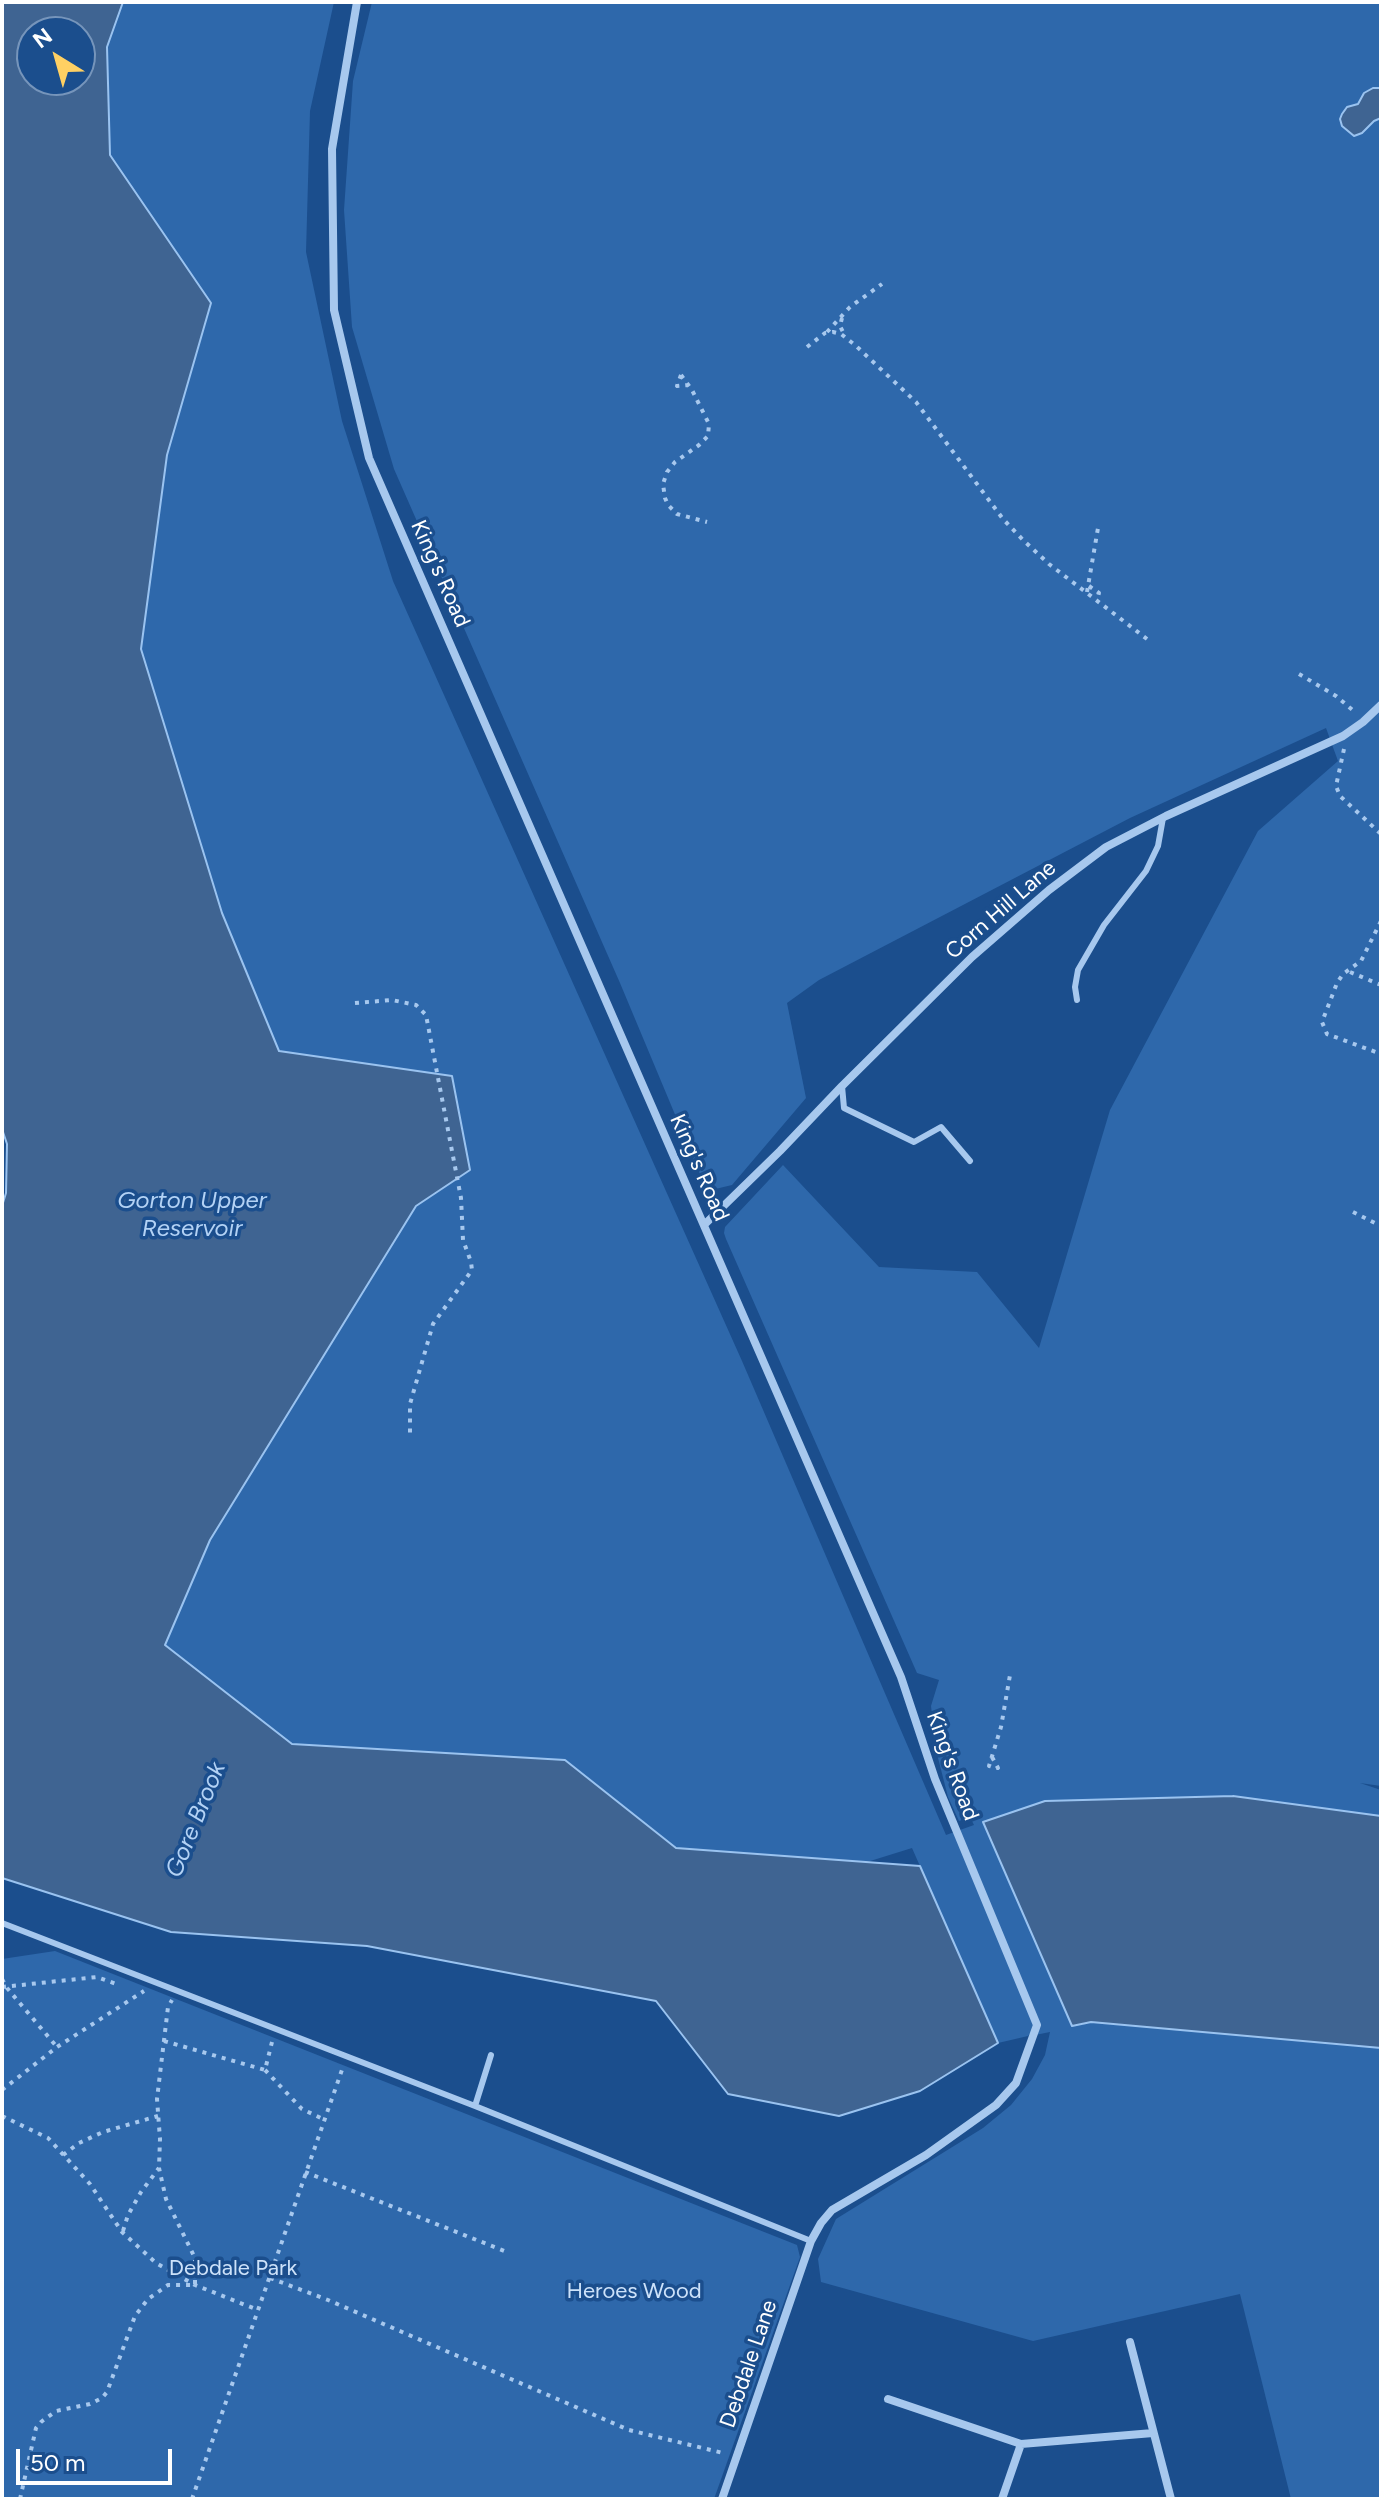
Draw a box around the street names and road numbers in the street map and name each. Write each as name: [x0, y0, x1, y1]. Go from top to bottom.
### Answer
street label: King's Road: [405, 516, 475, 632]
street label: Corn Hill Lane: [940, 855, 1062, 965]
street label: King's Road: [664, 1110, 734, 1226]
street label: King's Road: [920, 1708, 984, 1824]
street label: Debdale Lane: [715, 2297, 783, 2431]

